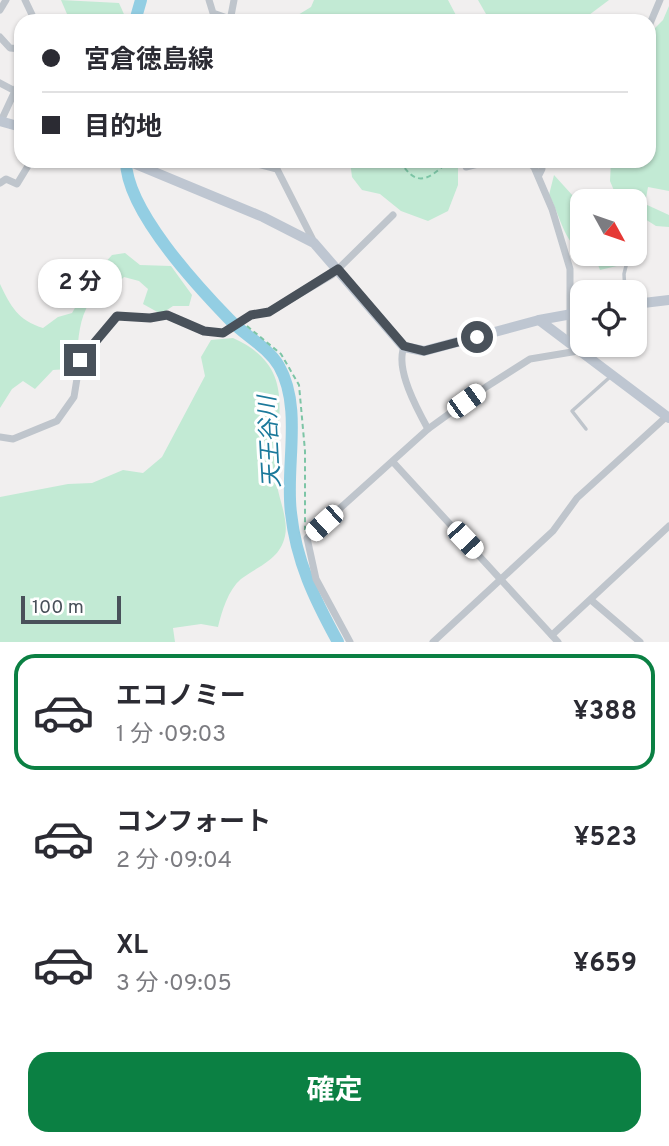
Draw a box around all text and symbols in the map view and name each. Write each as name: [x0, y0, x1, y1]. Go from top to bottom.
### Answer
text: 宮倉徳島線: [84, 45, 214, 78]
text: 目的地: [84, 112, 162, 145]
north arrow: [570, 189, 648, 266]
map controls: [570, 189, 647, 357]
callout: 2 分: [38, 258, 122, 308]
text: 2 分: [59, 269, 101, 298]
button: locate: [570, 280, 647, 357]
route start: [461, 321, 493, 353]
route end: [64, 344, 96, 376]
car: [443, 380, 490, 422]
water label: 天王谷川: [254, 392, 288, 489]
car: [302, 501, 347, 545]
car: [443, 517, 488, 563]
scale bar: [21, 593, 121, 625]
text: 100 m: [32, 596, 84, 620]
icon: car: [32, 681, 95, 744]
text: エコノミー: [116, 681, 246, 714]
text: ¥388: [573, 696, 637, 729]
text: 1 分 · 09:03: [116, 721, 226, 750]
icon: car: [32, 807, 95, 870]
text: コンフォート: [116, 807, 271, 840]
text: ¥523: [574, 822, 637, 855]
text: 2 分 · 09:04: [116, 847, 232, 876]
text: XL: [116, 930, 148, 963]
icon: car: [32, 933, 95, 996]
text: ¥659: [573, 948, 637, 981]
text: 3 分 · 09:05: [116, 970, 232, 999]
button: 確定: [28, 1052, 641, 1132]

